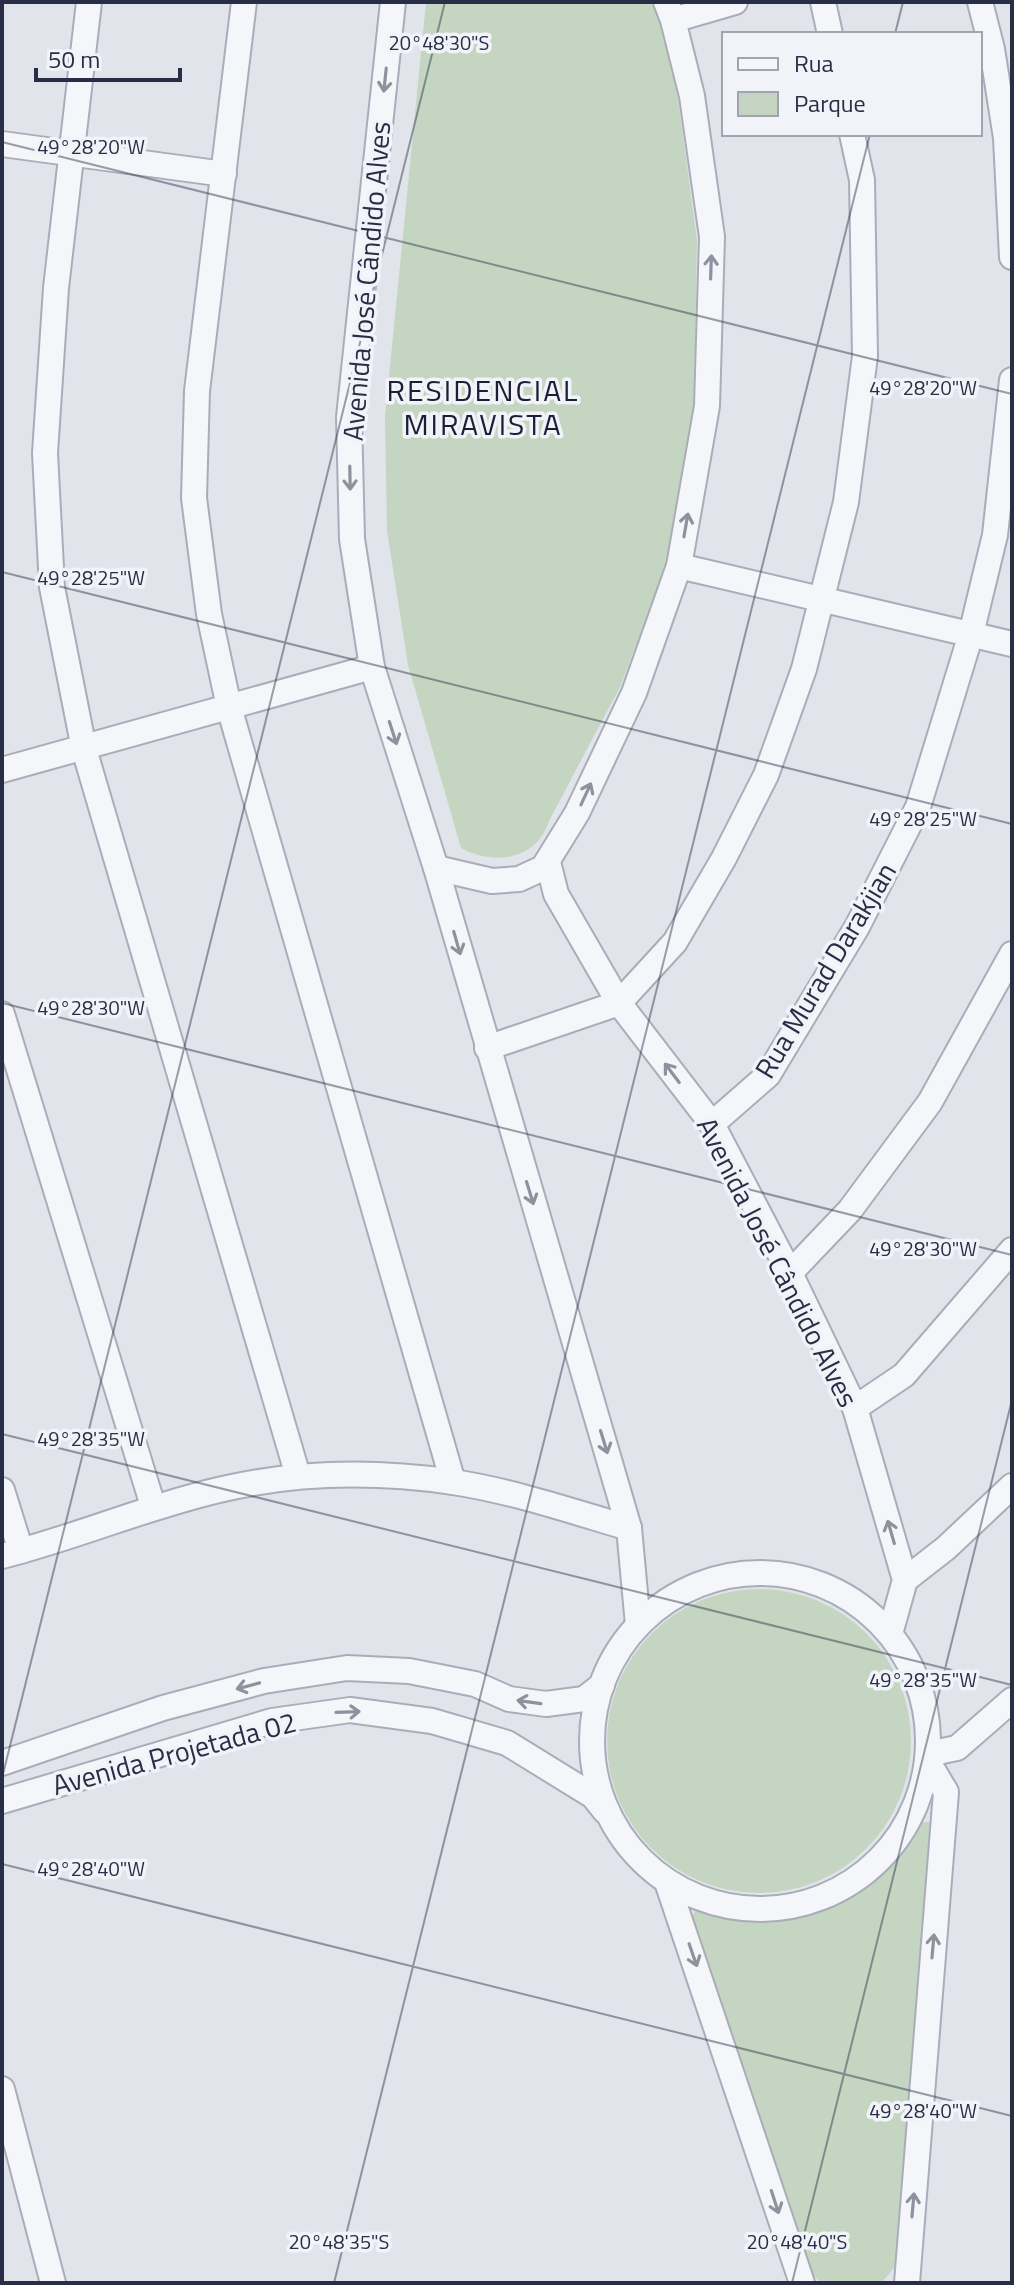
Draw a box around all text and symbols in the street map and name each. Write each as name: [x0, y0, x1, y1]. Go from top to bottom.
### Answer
text: 20°48'30"S: [389, 27, 489, 58]
scale bar: [36, 32, 180, 82]
legend: [722, 32, 982, 136]
text: 50 m: [48, 41, 100, 77]
text: Rua: [794, 45, 833, 81]
one-way arrow: [378, 66, 393, 93]
text: Parque: [794, 85, 866, 121]
street label: Avenida José Cândido Alves: [331, 120, 401, 442]
text: 49°28'20"W: [37, 131, 145, 162]
one-way arrow: [703, 254, 719, 281]
district label: RESIDENCIAL MIRAVISTA: [387, 367, 579, 447]
text: 49°28'20"W: [869, 372, 977, 403]
one-way arrow: [343, 464, 358, 491]
one-way arrow: [680, 513, 695, 538]
text: 49°28'25"W: [37, 562, 145, 593]
one-way arrow: [386, 720, 401, 745]
one-way arrow: [579, 782, 594, 806]
text: 49°28'25"W: [869, 803, 977, 834]
street label: Rua Murad Darakjian: [743, 854, 907, 1086]
one-way arrow: [450, 930, 465, 956]
text: 49°28'30"W: [37, 992, 145, 1023]
one-way arrow: [664, 1062, 681, 1084]
street label: Avenida José Cândido Alves: [686, 1110, 870, 1414]
one-way arrow: [523, 1179, 538, 1205]
text: 49°28'30"W: [869, 1233, 977, 1264]
text: 49°28'35"W: [37, 1423, 145, 1454]
one-way arrow: [598, 1429, 612, 1454]
one-way arrow: [883, 1520, 898, 1546]
text: 49°28'35"W: [869, 1664, 977, 1695]
one-way arrow: [235, 1679, 261, 1694]
one-way arrow: [517, 1694, 542, 1709]
street label: Avenida Projetada 02: [47, 1700, 301, 1806]
one-way arrow: [334, 1704, 360, 1719]
text: 49°28'40"W: [37, 1853, 145, 1884]
one-way arrow: [926, 1933, 941, 1960]
one-way arrow: [687, 1943, 702, 1968]
text: 49°28'40"W: [869, 2095, 977, 2126]
one-way arrow: [769, 2189, 784, 2214]
one-way arrow: [906, 2192, 921, 2219]
text: 20°48'35"S: [289, 2226, 389, 2257]
text: 20°48'40"S: [747, 2226, 847, 2257]

